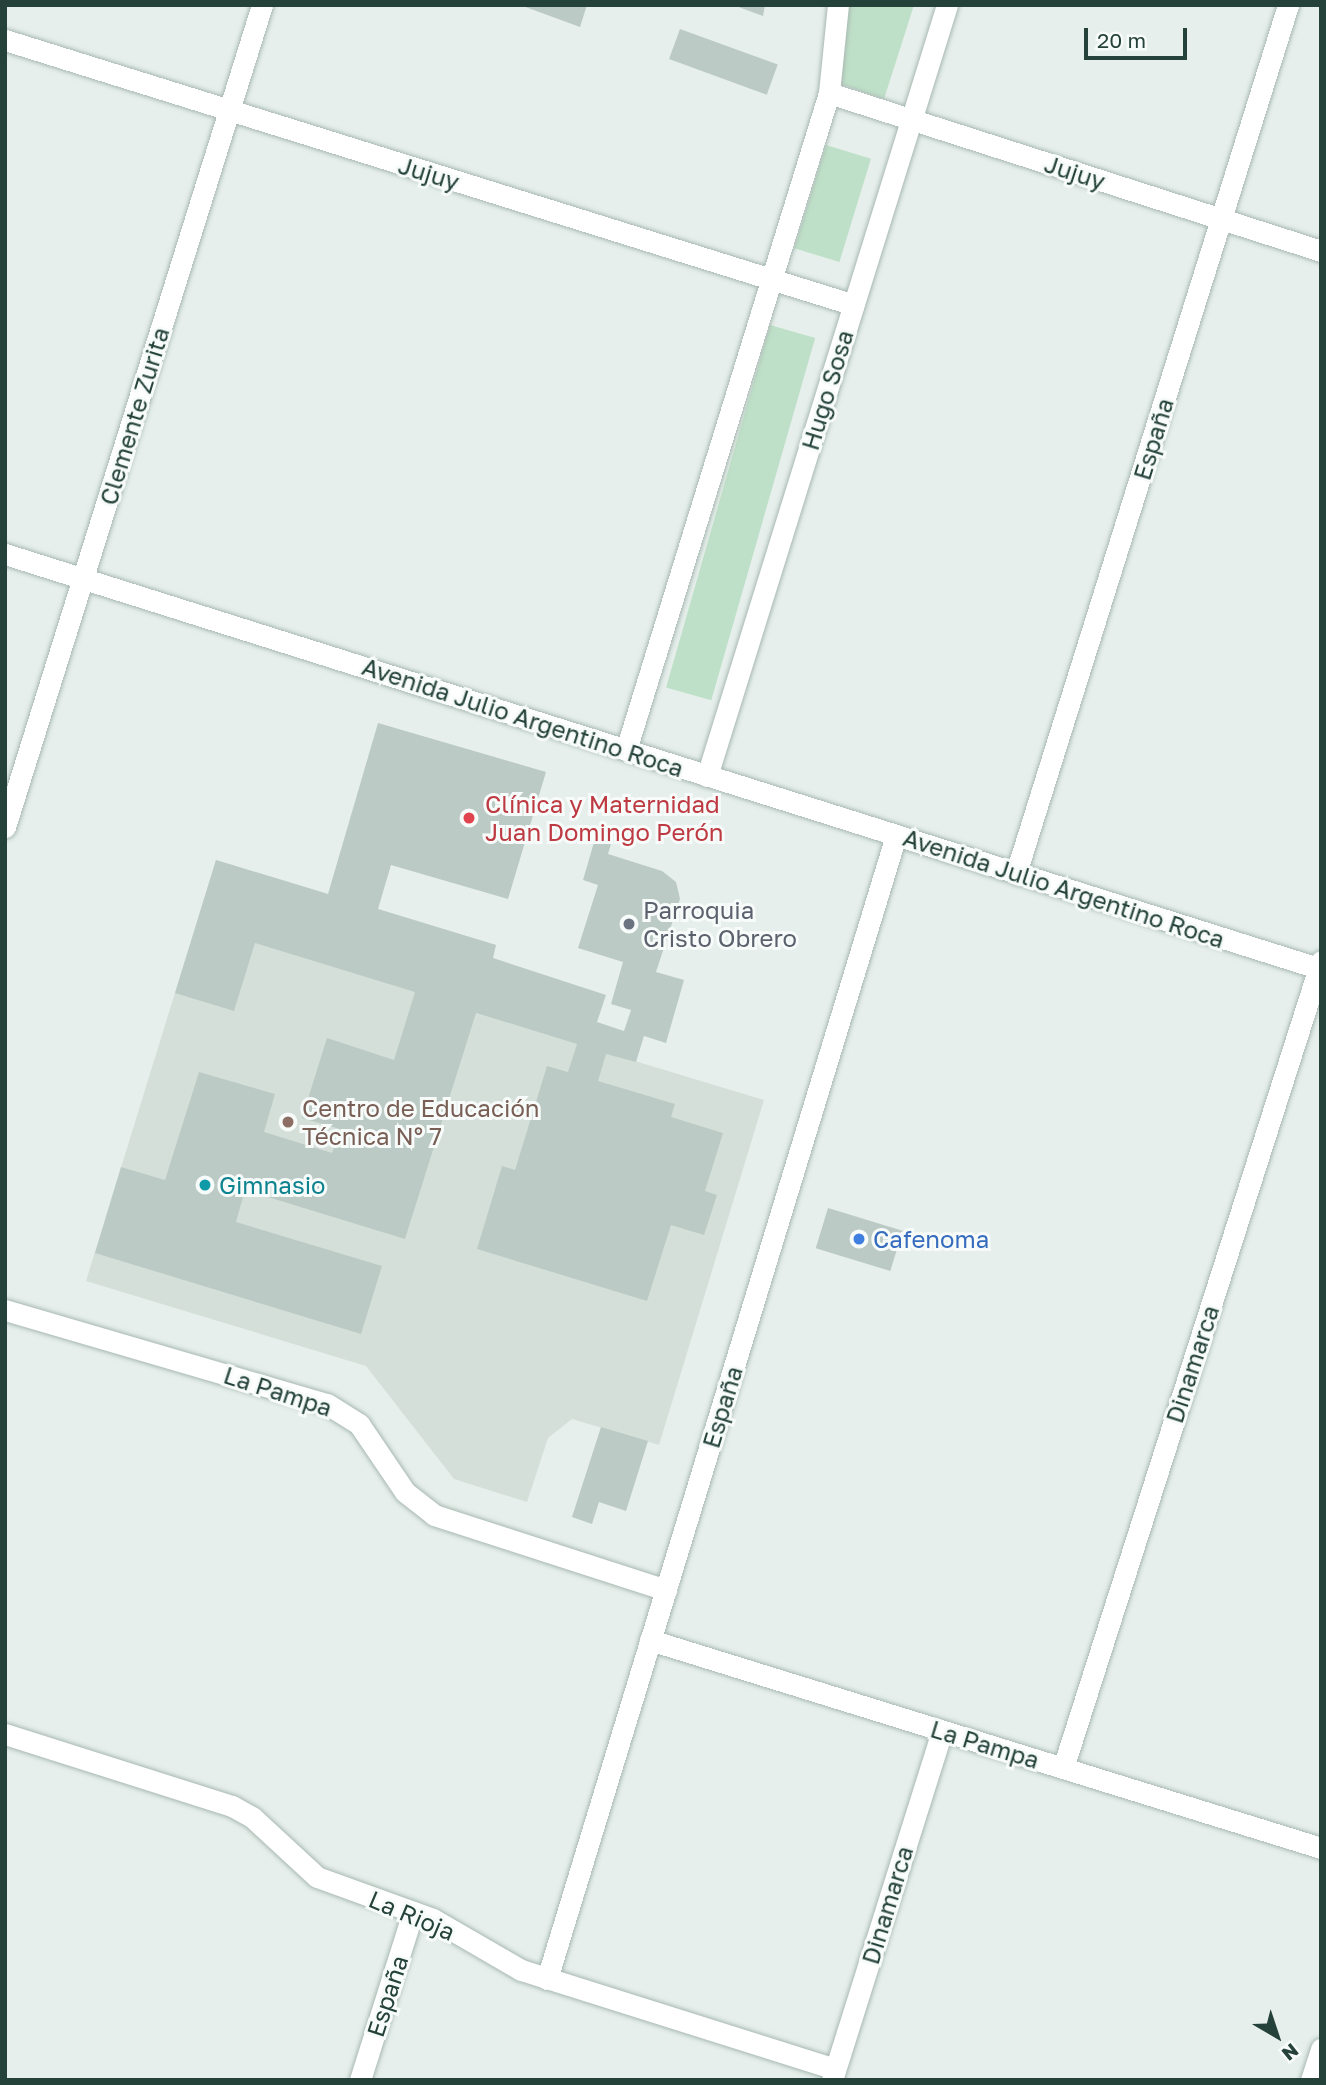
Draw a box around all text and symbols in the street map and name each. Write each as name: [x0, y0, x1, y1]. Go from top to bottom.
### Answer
scale bar: [1088, 14, 1191, 58]
text: 20 m: [1097, 27, 1146, 53]
street label: Jujuy: [1041, 149, 1109, 195]
street label: Jujuy: [395, 150, 463, 196]
street label: Clemente Zurita: [93, 324, 175, 508]
street label: Hugo Sosa: [795, 327, 859, 453]
street label: España: [1127, 395, 1179, 483]
street label: Avenida Julio Argentino Roca: [359, 651, 687, 783]
place label: Clínica y Maternidad Juan Domingo Perón: [485, 790, 724, 846]
marker: Clínica y Maternidad Juan Domingo Perón: [459, 808, 479, 828]
street label: Avenida Julio Argentino Roca: [900, 822, 1228, 954]
place label: Parroquia Cristo Obrero: [643, 896, 797, 952]
marker: Parroquia Cristo Obrero: [621, 916, 637, 932]
place label: Centro de Educación Técnica N° 7: [302, 1094, 540, 1150]
marker: Centro de Educación Técnica N° 7: [280, 1114, 296, 1130]
place label: Gimnasio: [219, 1171, 325, 1199]
marker: Gimnasio: [197, 1177, 213, 1193]
place label: Cafenoma: [873, 1225, 989, 1253]
marker: Cafenoma: [851, 1231, 867, 1247]
street label: Dinamarca: [1159, 1301, 1225, 1427]
street label: La Pampa: [220, 1360, 336, 1422]
street label: España: [696, 1363, 748, 1451]
street label: La Pampa: [927, 1714, 1043, 1774]
street label: Dinamarca: [855, 1842, 919, 1968]
street label: La Rioja: [365, 1884, 459, 1946]
street label: España: [360, 1952, 414, 2040]
north arrow: [1242, 2001, 1312, 2071]
text: N: [1278, 2039, 1303, 2066]

